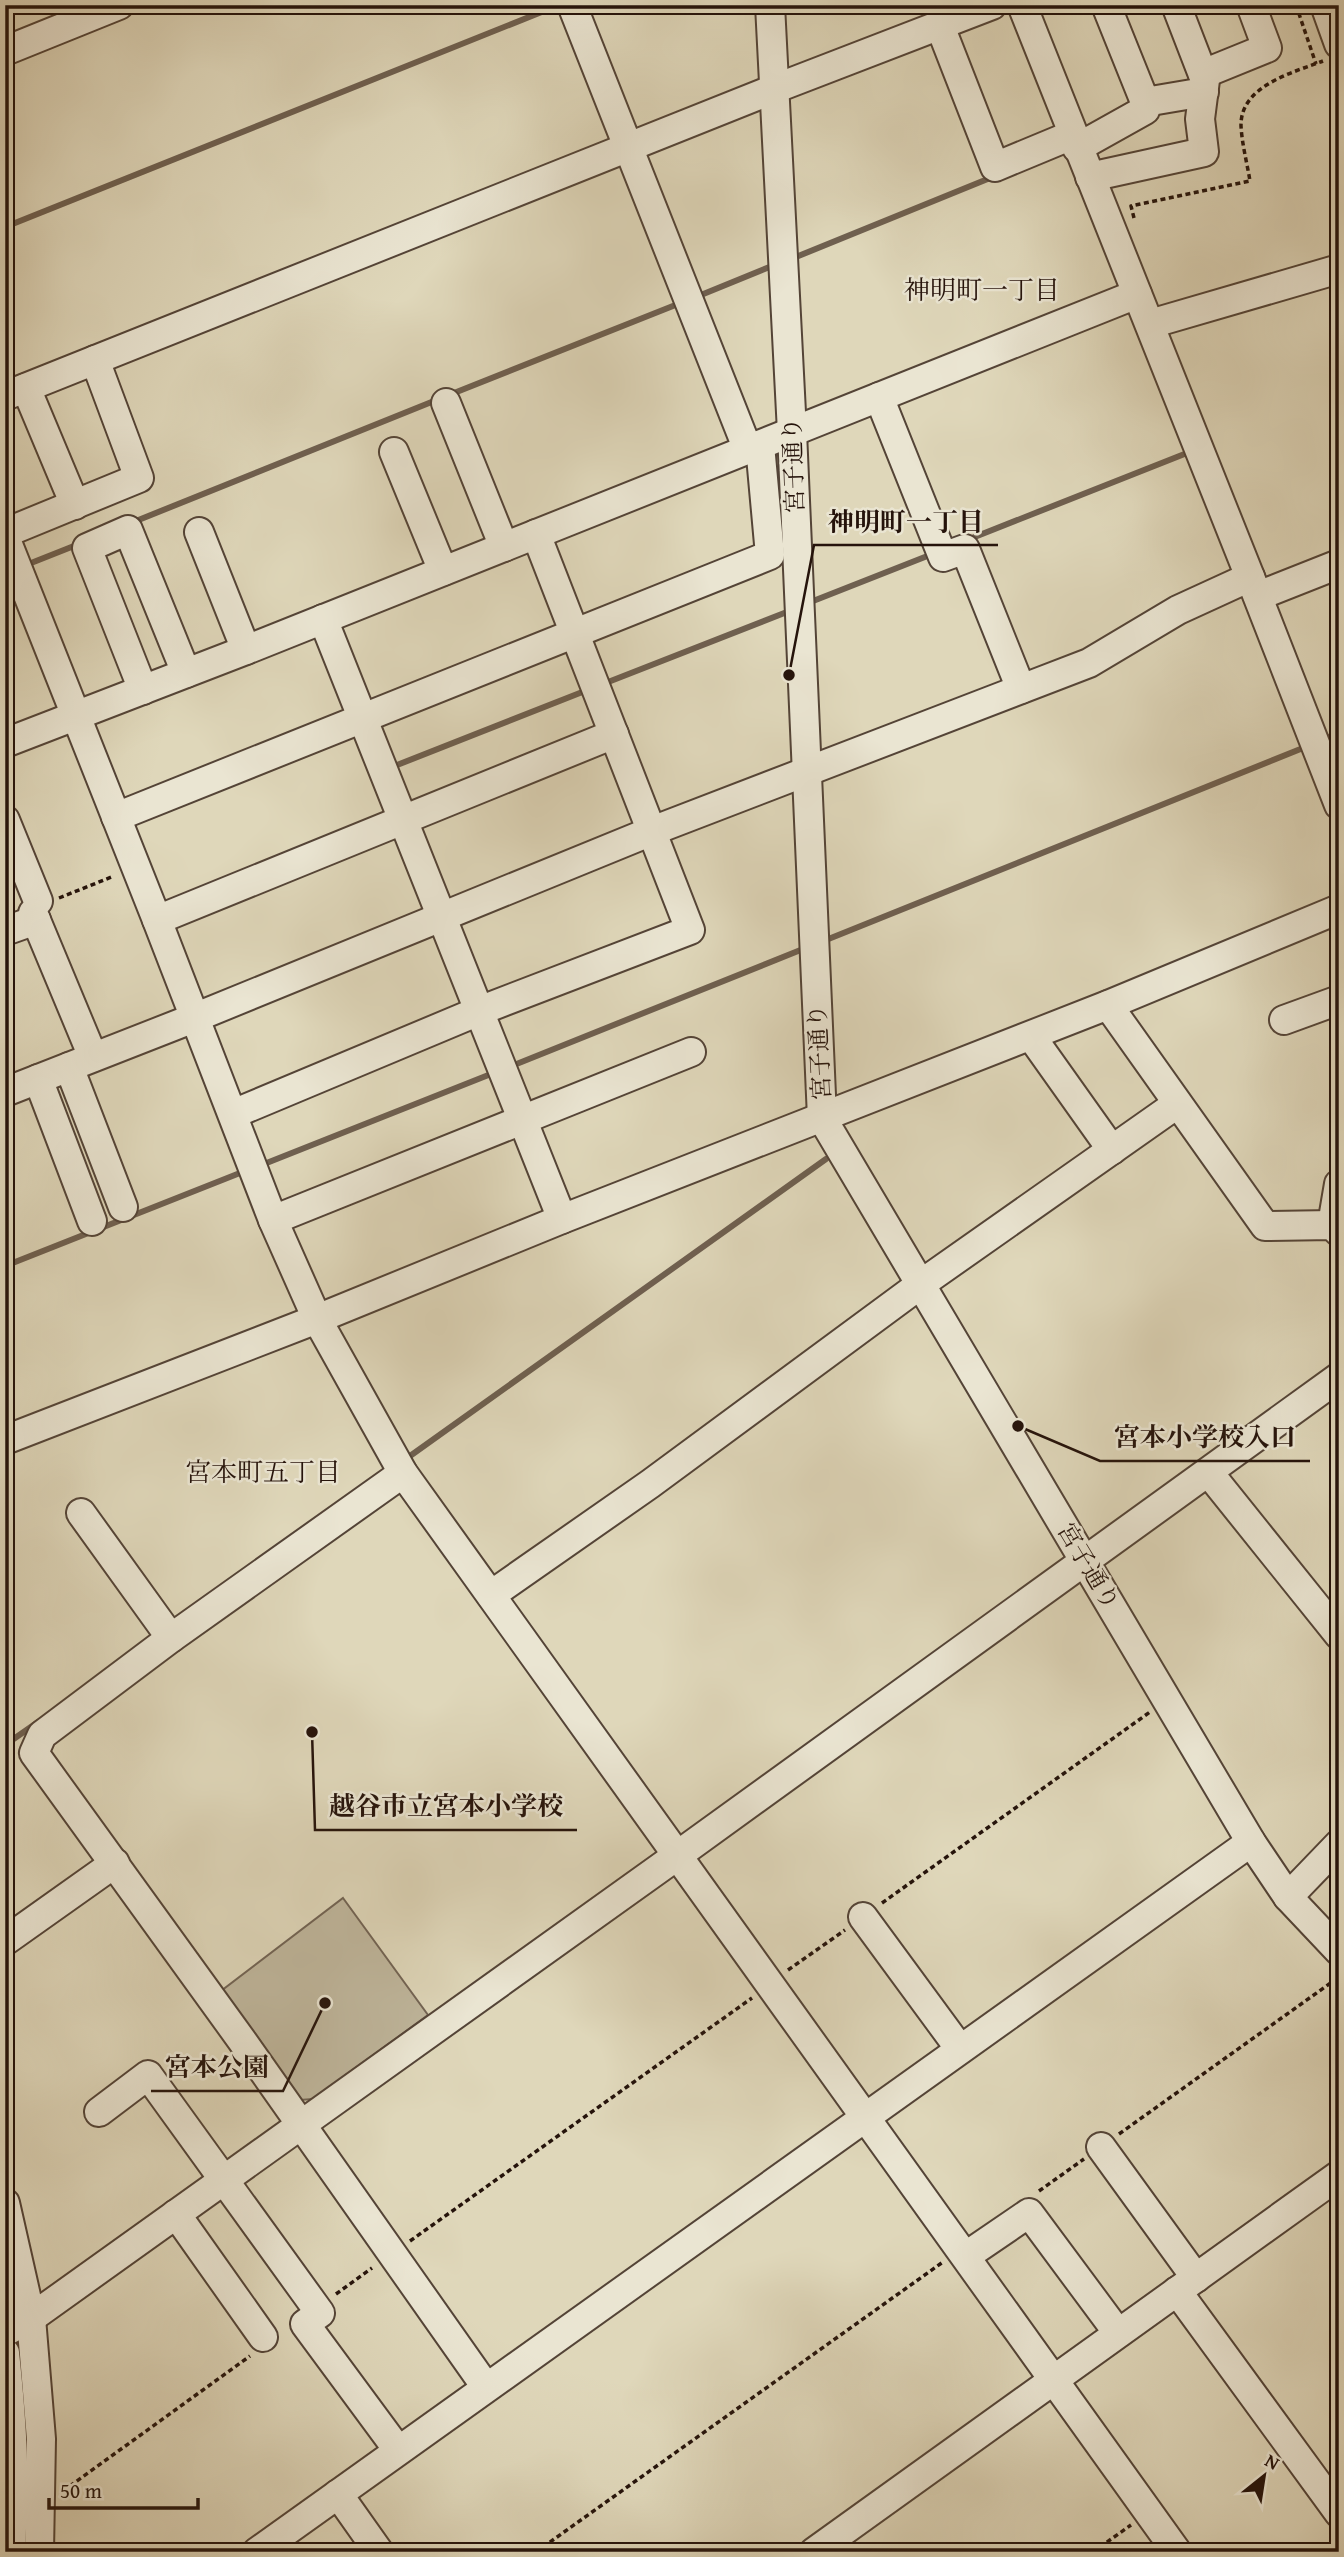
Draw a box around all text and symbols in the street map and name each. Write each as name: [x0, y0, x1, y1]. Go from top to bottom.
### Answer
district label: 神明町一丁目: [904, 270, 1060, 309]
street label: 宮子通り: [774, 416, 812, 514]
callout: 神明町一丁目: [814, 498, 998, 545]
text: 神明町一丁目: [828, 502, 984, 541]
street label: 宮子通り: [799, 1003, 839, 1101]
callout: 宮本小学校入口: [1100, 1414, 1310, 1461]
text: 宮本小学校入口: [1114, 1417, 1296, 1456]
district label: 宮本町五丁目: [185, 1452, 341, 1491]
street label: 宮子通り: [1049, 1516, 1129, 1616]
callout: 越谷市立宮本小学校: [315, 1783, 577, 1830]
text: 越谷市立宮本小学校: [329, 1786, 563, 1825]
callout: 宮本公園: [151, 2044, 283, 2091]
text: 宮本公園: [165, 2047, 269, 2086]
north arrow: [1228, 2442, 1298, 2512]
text: N: [1260, 2446, 1285, 2477]
scale bar: [49, 2466, 198, 2510]
text: 50 m: [60, 2475, 102, 2506]

